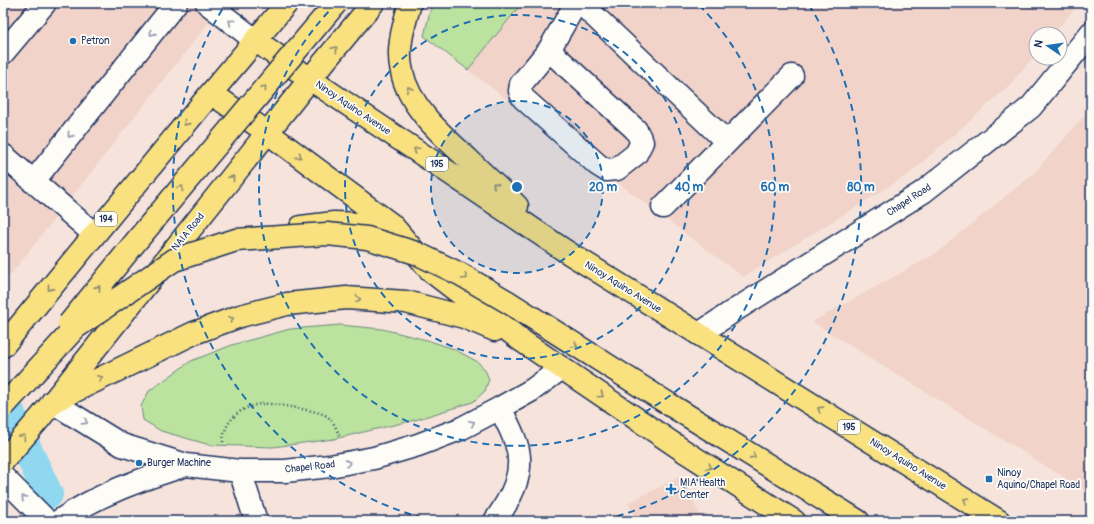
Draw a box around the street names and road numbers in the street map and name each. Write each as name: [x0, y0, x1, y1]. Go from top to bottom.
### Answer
street label: Ninoy Aquino Avenue: [313, 78, 393, 138]
road number: 195: [426, 157, 448, 171]
street label: Chapel Road: [885, 181, 933, 219]
street label: NAIA Road: [169, 210, 207, 253]
road number: 194: [95, 212, 117, 226]
street label: Ninoy Aquino Avenue: [582, 259, 664, 315]
road number: 195: [838, 420, 860, 434]
street label: Ninoy Aquino Avenue: [867, 436, 949, 492]
street label: Chapel Road: [284, 458, 336, 476]

